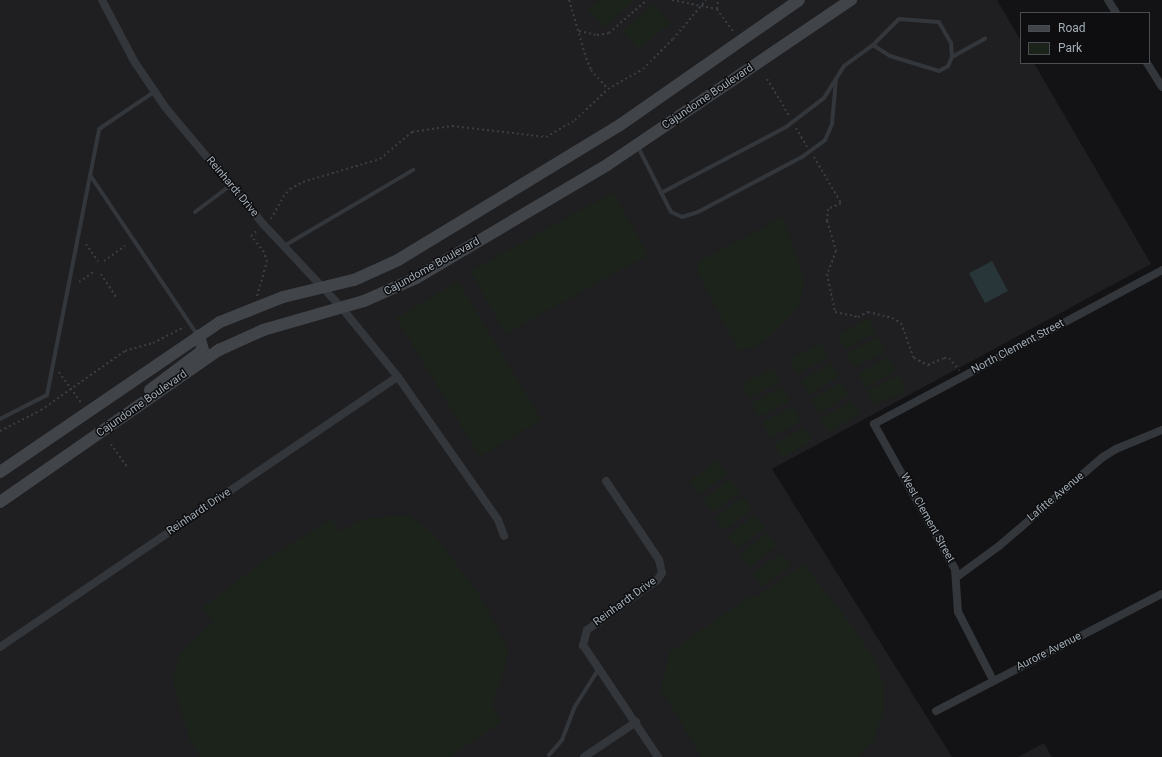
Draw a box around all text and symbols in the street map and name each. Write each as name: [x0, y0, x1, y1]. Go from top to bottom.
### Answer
legend: [1020, 12, 1150, 64]
text: Road: [1058, 21, 1086, 35]
text: Park: [1058, 41, 1082, 55]
street label: Cajundome Boulevard: [660, 62, 756, 132]
street label: Reinhardt Drive: [203, 154, 261, 220]
street label: Cajundome Boulevard: [382, 235, 482, 299]
street label: North Clement Street: [969, 317, 1067, 377]
street label: Cajundome Boulevard: [94, 368, 190, 440]
street label: Lafitte Avenue: [1025, 470, 1087, 524]
street label: West Clement Street: [897, 471, 957, 565]
street label: Reinhardt Drive: [165, 486, 233, 538]
street label: Reinhardt Drive: [591, 575, 659, 629]
street label: Aurore Avenue: [1014, 630, 1084, 674]

